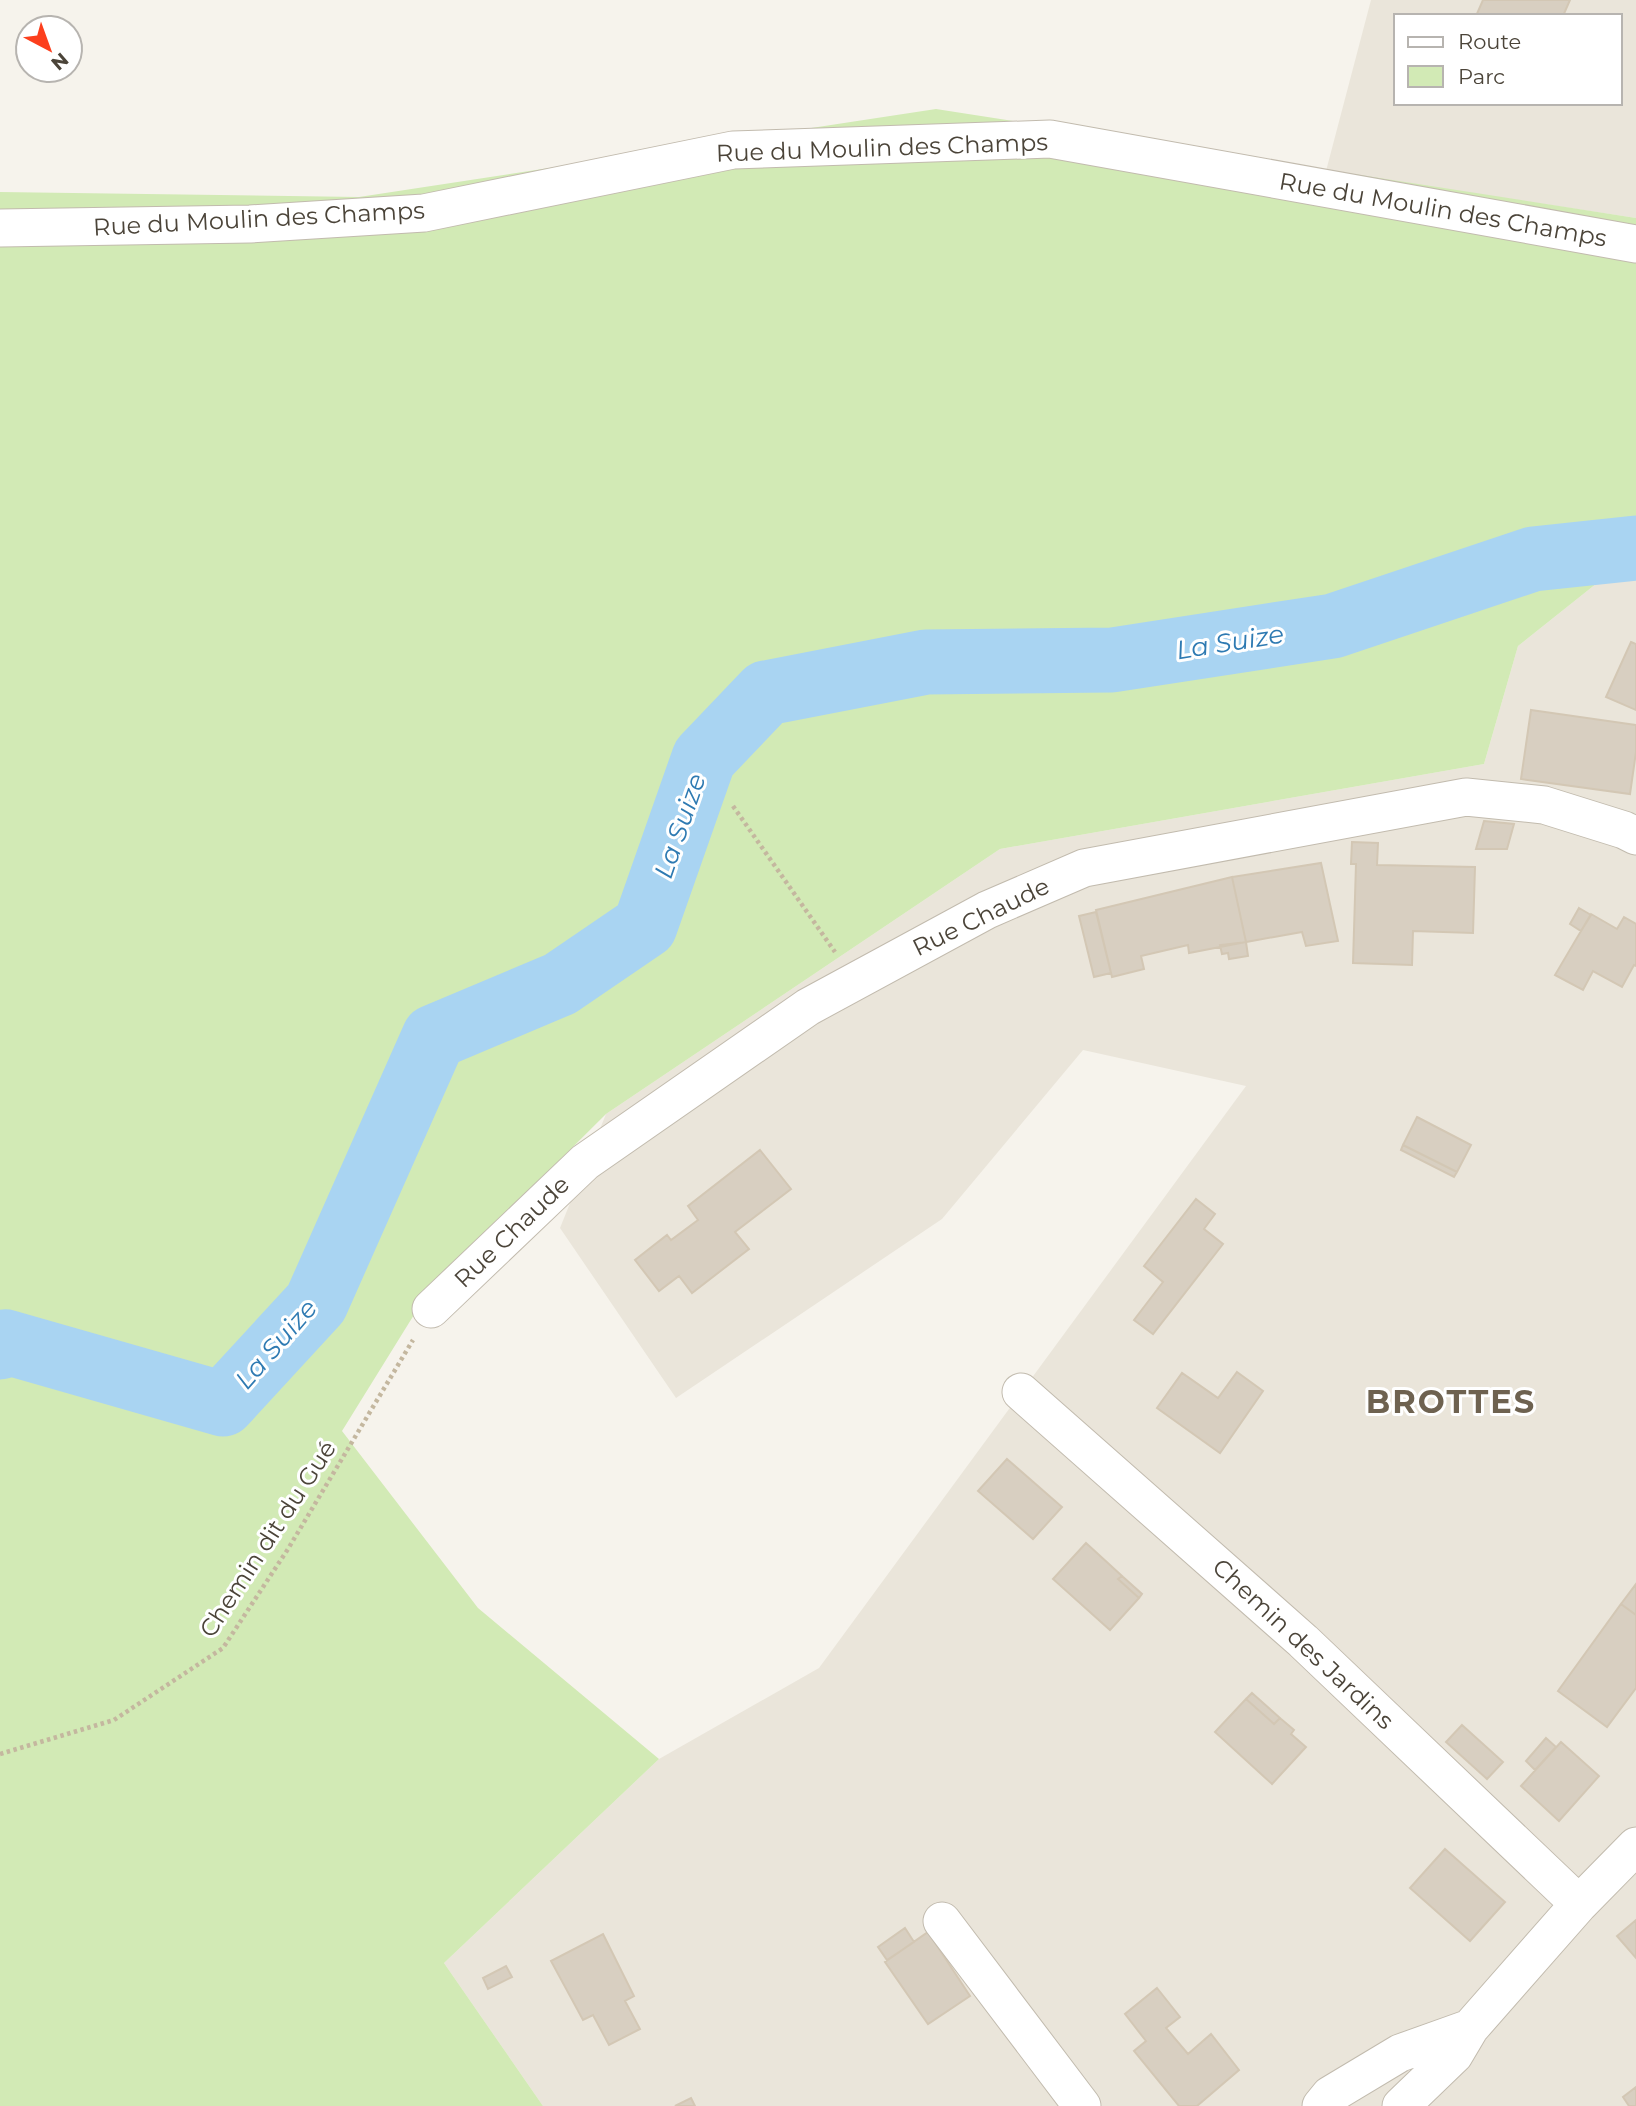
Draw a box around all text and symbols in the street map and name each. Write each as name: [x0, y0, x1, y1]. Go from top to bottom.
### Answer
north arrow: [14, 14, 84, 84]
legend: [1394, 14, 1622, 105]
text: Route: [1458, 29, 1521, 54]
text: N: [46, 48, 73, 75]
text: Parc: [1458, 64, 1505, 89]
street label: Rue du Moulin des Champs: [716, 127, 1048, 168]
street label: Rue du Moulin des Champs: [1277, 166, 1609, 253]
street label: Rue du Moulin des Champs: [92, 195, 426, 242]
water label: La Suize: [1174, 618, 1286, 666]
water label: La Suize: [647, 769, 713, 883]
street label: Rue Chaude: [908, 871, 1054, 962]
street label: Rue Chaude: [448, 1170, 575, 1294]
water label: La Suize: [228, 1292, 324, 1396]
district label: BROTTES: [1366, 1382, 1536, 1421]
street label: Chemin dit du Gué: [193, 1435, 342, 1642]
street label: Chemin des Jardins: [1207, 1552, 1400, 1735]

